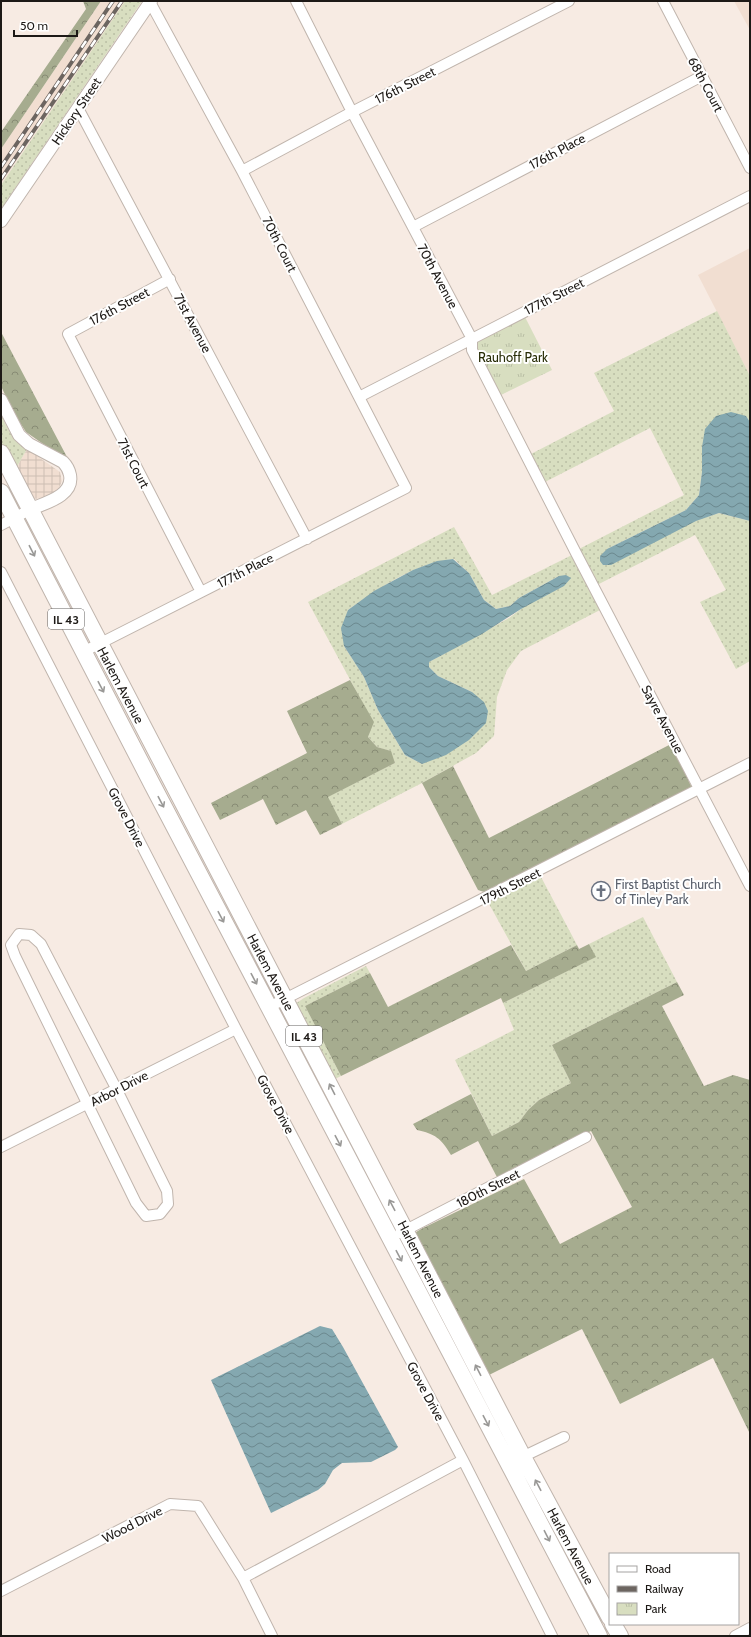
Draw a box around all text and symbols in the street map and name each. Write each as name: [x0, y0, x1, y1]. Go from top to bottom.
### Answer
scale bar: [14, 12, 77, 38]
text: 50 m: [20, 18, 48, 33]
street label: 68th Court: [685, 54, 727, 115]
street label: 176th Street: [372, 63, 438, 107]
street label: Hickory Street: [48, 74, 105, 148]
street label: 176th Place: [526, 129, 588, 172]
street label: 70th Court: [259, 214, 301, 275]
street label: 70th Avenue: [414, 241, 462, 311]
street label: 177th Street: [521, 274, 587, 318]
street label: 176th Street: [86, 283, 152, 328]
street label: 71st Avenue: [171, 291, 215, 356]
park label: Rauhoff Park: [478, 349, 548, 365]
street label: 71st Court: [115, 435, 154, 491]
one-way arrow: [29, 545, 36, 557]
street label: 177th Place: [214, 549, 276, 591]
road number: IL 43: [48, 609, 84, 629]
street label: Harlem Avenue: [94, 644, 148, 726]
one-way arrow: [98, 681, 105, 693]
street label: Sayre Avenue: [638, 682, 688, 756]
street label: Grove Drive: [105, 785, 149, 850]
one-way arrow: [158, 796, 165, 808]
street label: 179th Street: [477, 864, 544, 908]
place label: First Baptist Church of Tinley Park: [615, 876, 721, 907]
church icon: First Baptist Church of Tinley Park: [590, 880, 612, 902]
one-way arrow: [218, 911, 226, 923]
street label: Harlem Avenue: [244, 931, 298, 1013]
one-way arrow: [250, 972, 258, 984]
road number: IL 43: [286, 1026, 322, 1046]
street label: Arbor Drive: [87, 1066, 151, 1109]
street label: Grove Drive: [254, 1072, 298, 1137]
one-way arrow: [328, 1084, 335, 1096]
one-way arrow: [335, 1135, 343, 1147]
street label: 180th Street: [454, 1165, 523, 1211]
one-way arrow: [388, 1199, 395, 1211]
street label: Harlem Avenue: [395, 1218, 447, 1301]
one-way arrow: [395, 1250, 403, 1262]
street label: Grove Drive: [404, 1359, 448, 1424]
one-way arrow: [474, 1364, 481, 1376]
one-way arrow: [483, 1414, 490, 1426]
one-way arrow: [534, 1479, 542, 1491]
street label: Wood Drive: [99, 1502, 165, 1546]
street label: Harlem Avenue: [544, 1505, 598, 1587]
one-way arrow: [543, 1529, 551, 1541]
legend: [609, 1553, 739, 1625]
text: Road: [645, 1561, 671, 1576]
text: Railway: [645, 1581, 683, 1596]
text: Park: [645, 1601, 667, 1616]

